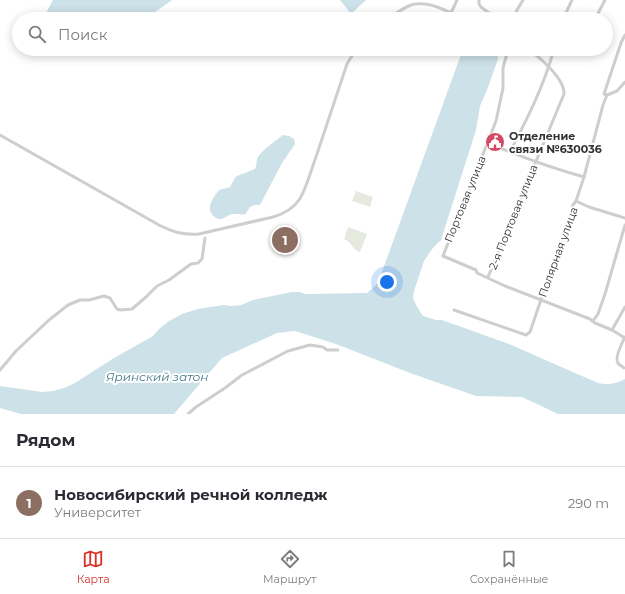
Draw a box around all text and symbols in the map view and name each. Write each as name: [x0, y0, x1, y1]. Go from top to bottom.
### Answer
search box: [12, 12, 613, 56]
icon: search: [26, 23, 48, 45]
text: Поиск: [58, 25, 107, 44]
place label: Отделение связи №630036: [509, 129, 602, 156]
public building icon: Отделение связи №630036: [484, 131, 506, 153]
street label: Портовая улица: [441, 154, 489, 244]
street label: 2-я Портовая улица: [486, 162, 540, 272]
street label: Полярная улица: [535, 205, 581, 299]
pin: 1: [272, 225, 298, 255]
your location: [377, 272, 397, 292]
water label: Яринский затон: [106, 369, 208, 384]
text: Рядом: [16, 430, 75, 450]
text: Новосибирский речной колледж: [54, 485, 328, 504]
text: 1: [26, 495, 32, 511]
text: 290 m: [568, 495, 609, 511]
text: Университет: [54, 504, 141, 520]
tab: Карта: [77, 548, 110, 586]
tab: Маршрут: [263, 548, 316, 586]
tab: Сохранённые: [470, 548, 548, 586]

